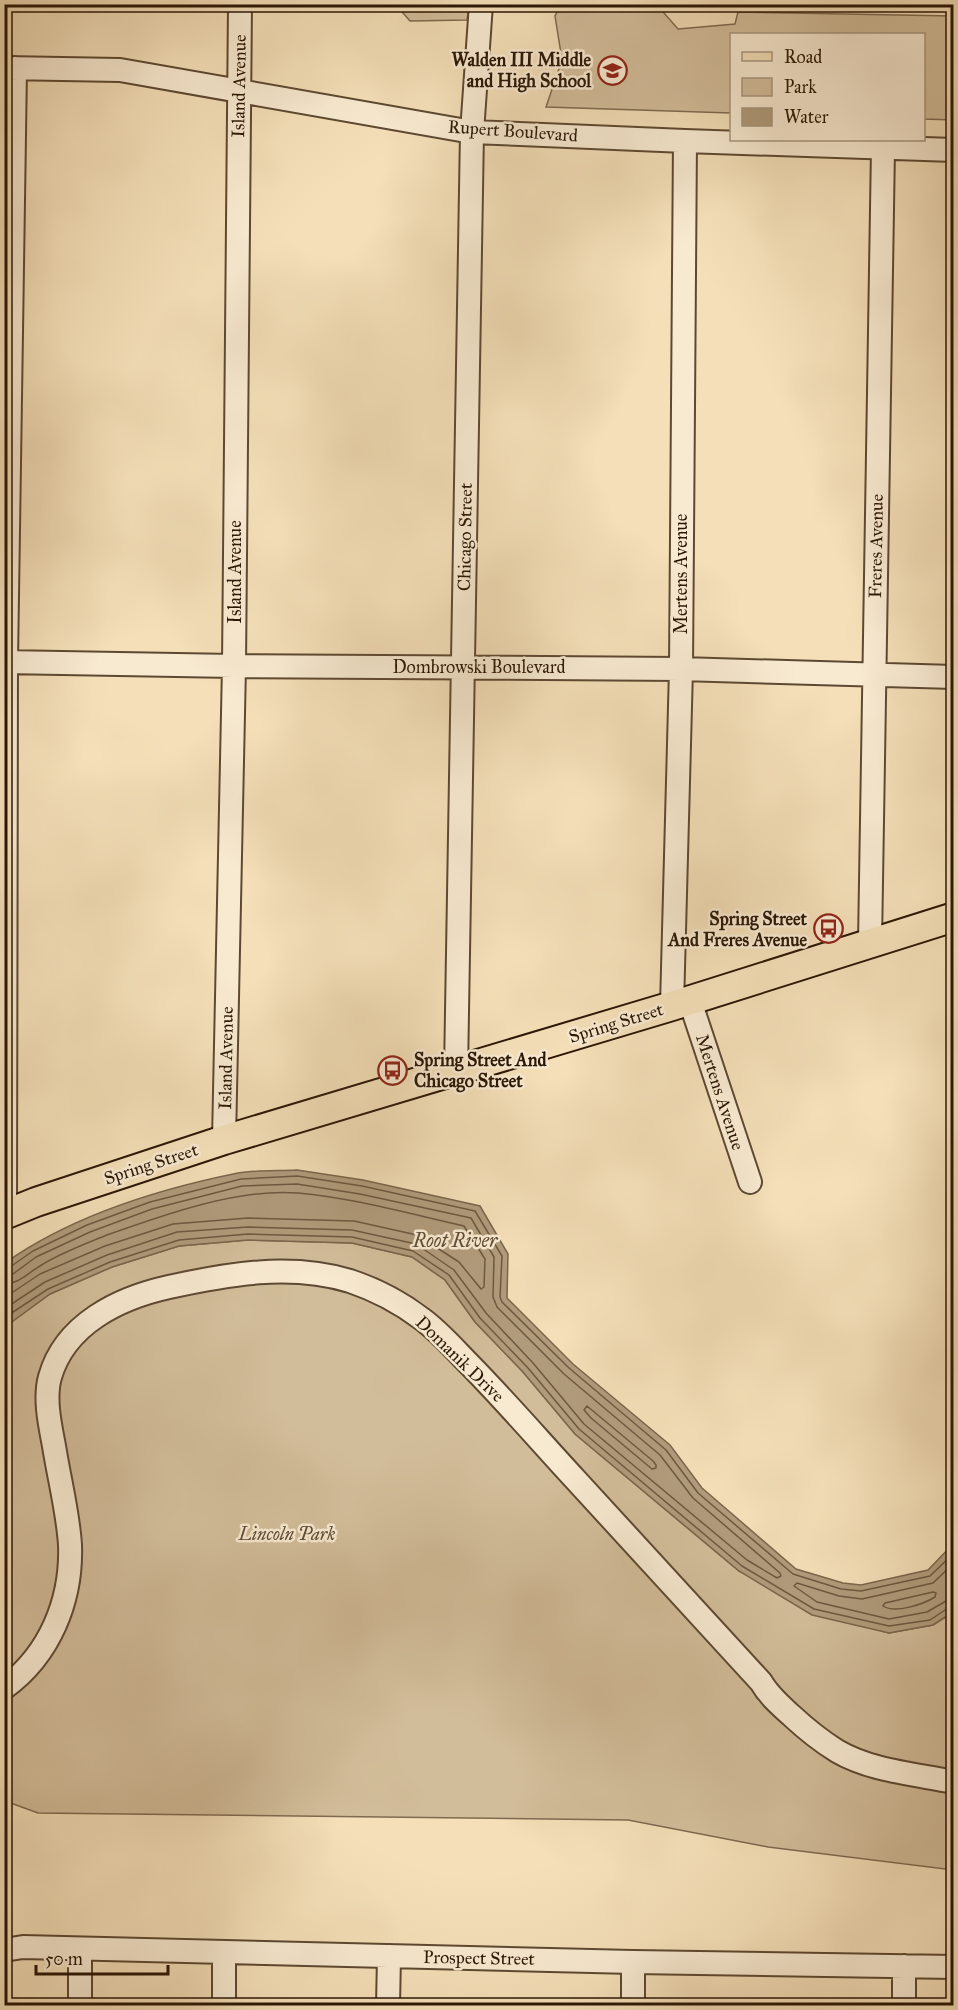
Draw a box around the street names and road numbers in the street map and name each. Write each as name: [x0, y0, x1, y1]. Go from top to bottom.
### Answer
street label: Island Avenue: [227, 34, 251, 138]
street label: Rupert Boulevard: [447, 115, 579, 147]
street label: Chicago Street: [453, 482, 478, 591]
street label: Freres Avenue: [864, 494, 888, 598]
street label: Mertens Avenue: [670, 514, 692, 634]
street label: Island Avenue: [224, 520, 246, 624]
street label: Dombrowski Boulevard: [392, 656, 566, 678]
street label: Spring Street: [566, 998, 667, 1049]
street label: Island Avenue: [214, 1006, 238, 1110]
street label: Mertens Avenue: [691, 1031, 749, 1153]
street label: Spring Street: [101, 1138, 202, 1191]
street label: Domanik Drive: [411, 1311, 509, 1407]
street label: Prospect Street: [423, 1946, 536, 1970]

